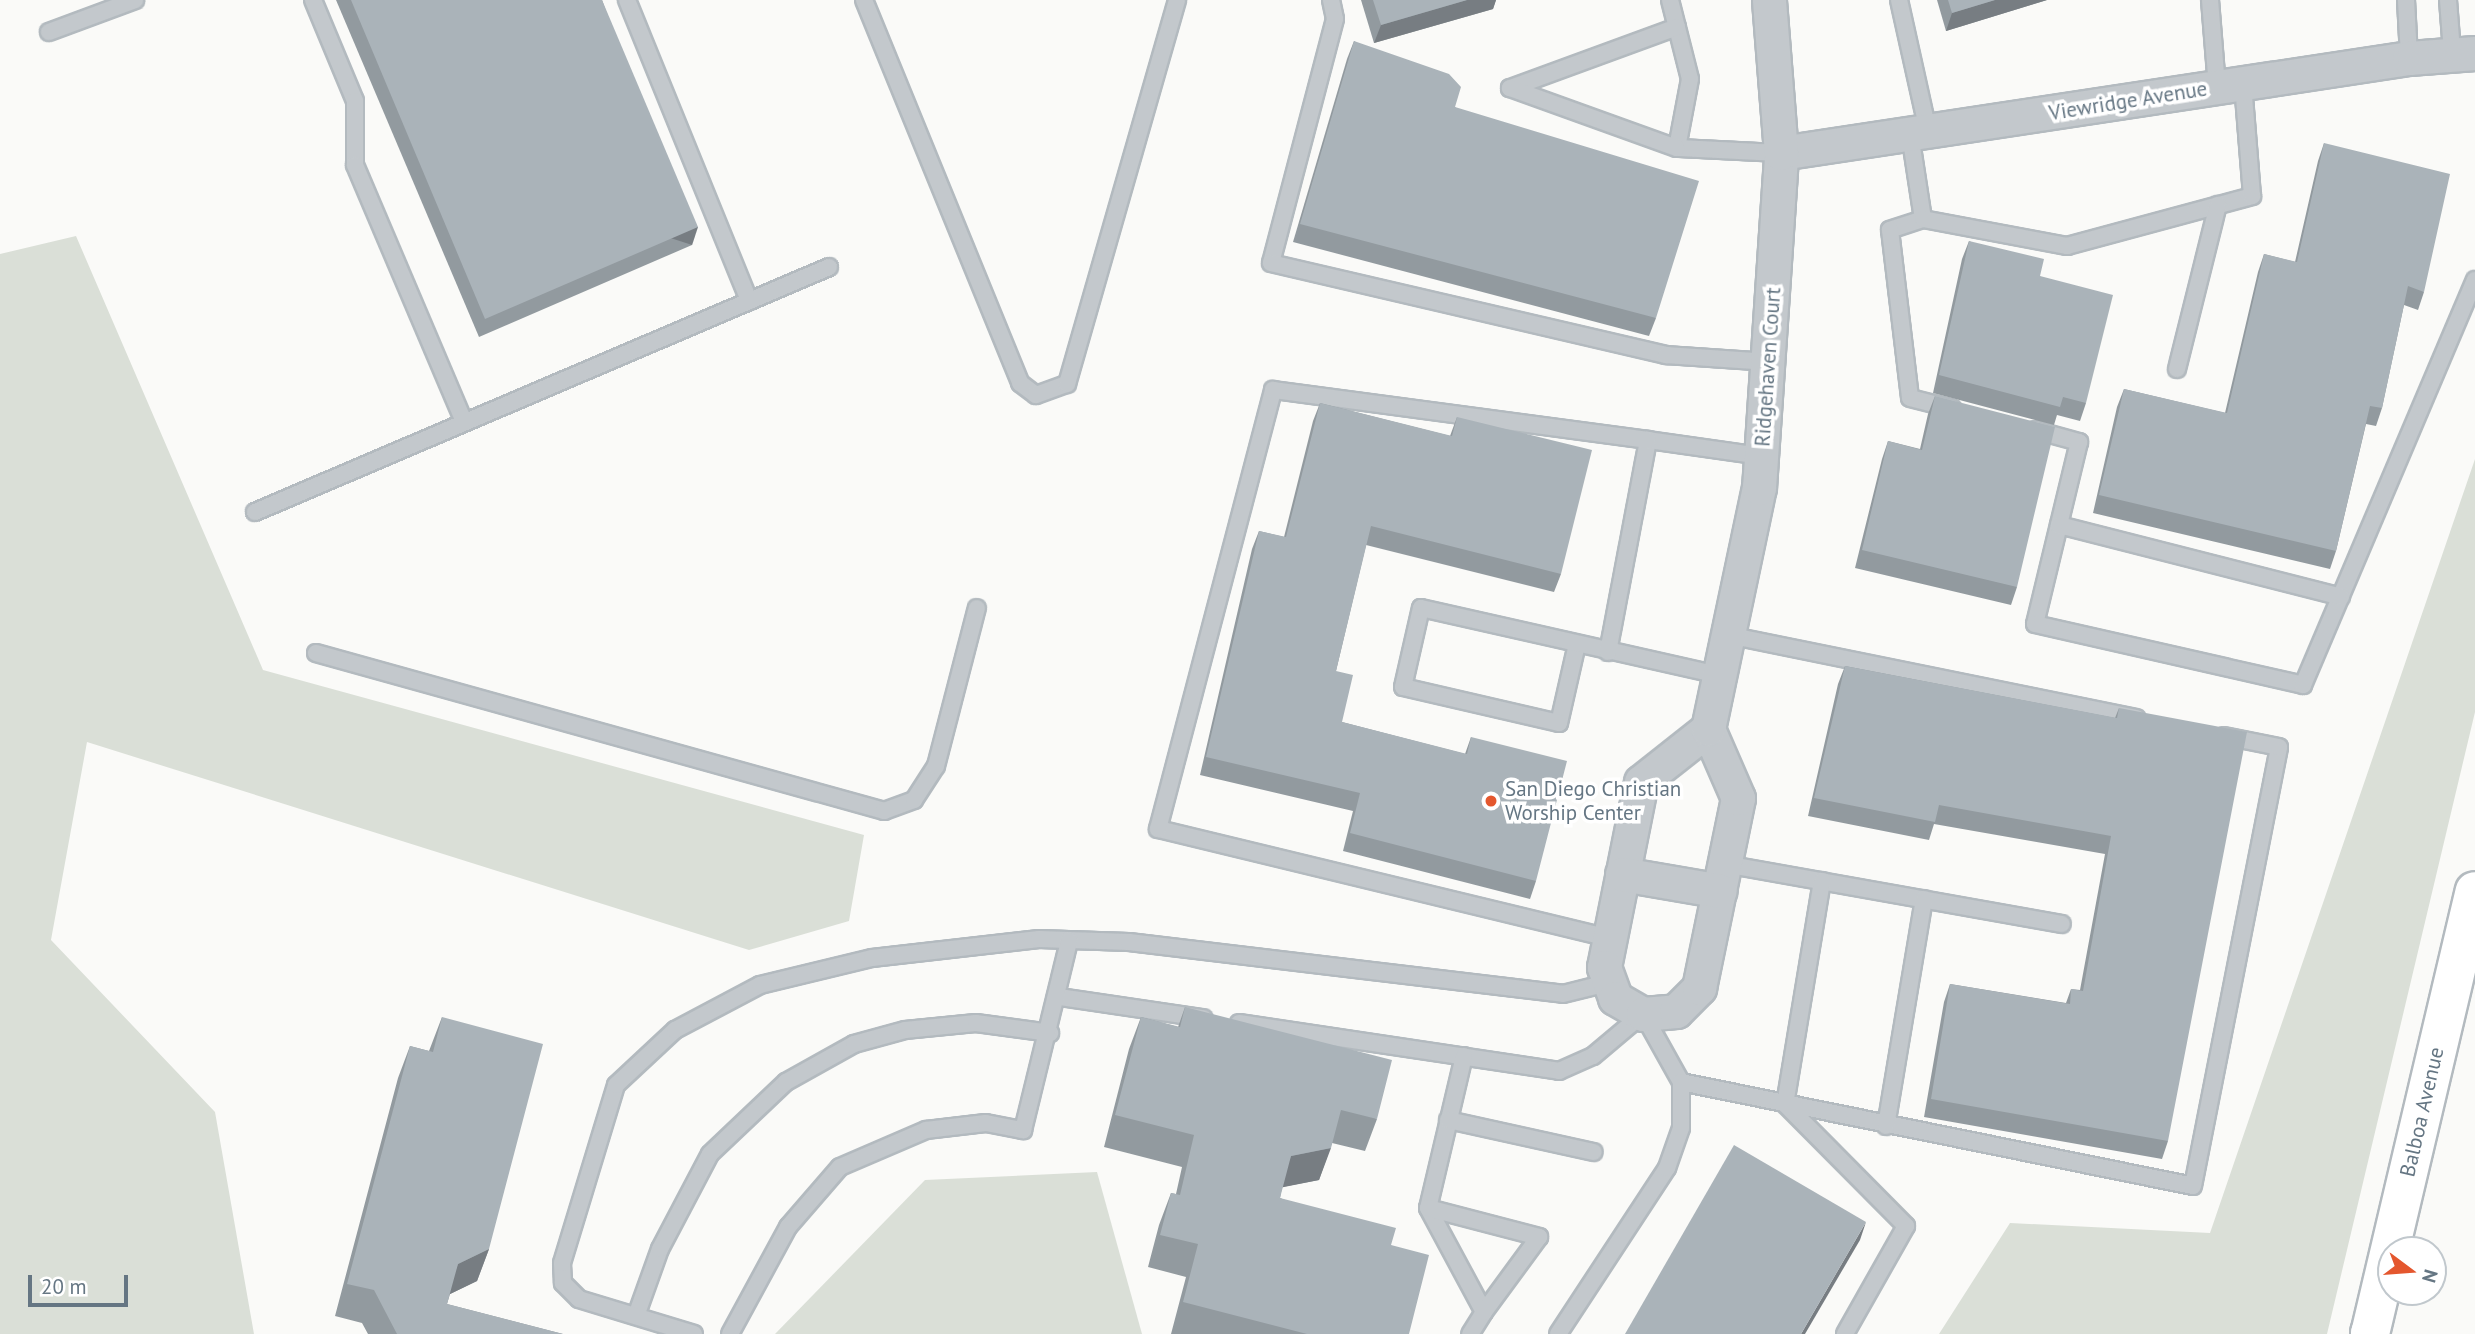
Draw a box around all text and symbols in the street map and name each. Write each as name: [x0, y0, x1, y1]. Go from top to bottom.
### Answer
street label: Viewridge Avenue: [2047, 76, 2209, 126]
street label: Ridgehaven Court: [1750, 286, 1786, 448]
place label: San Diego Christian Worship Center: [1505, 776, 1681, 826]
marker: San Diego Christian Worship Center: [1483, 793, 1499, 809]
street label: Balboa Avenue: [2395, 1044, 2449, 1180]
north arrow: [2377, 1236, 2447, 1306]
scale bar: [32, 1260, 131, 1304]
text: N: [2417, 1267, 2444, 1286]
text: 20 m: [41, 1273, 87, 1300]

